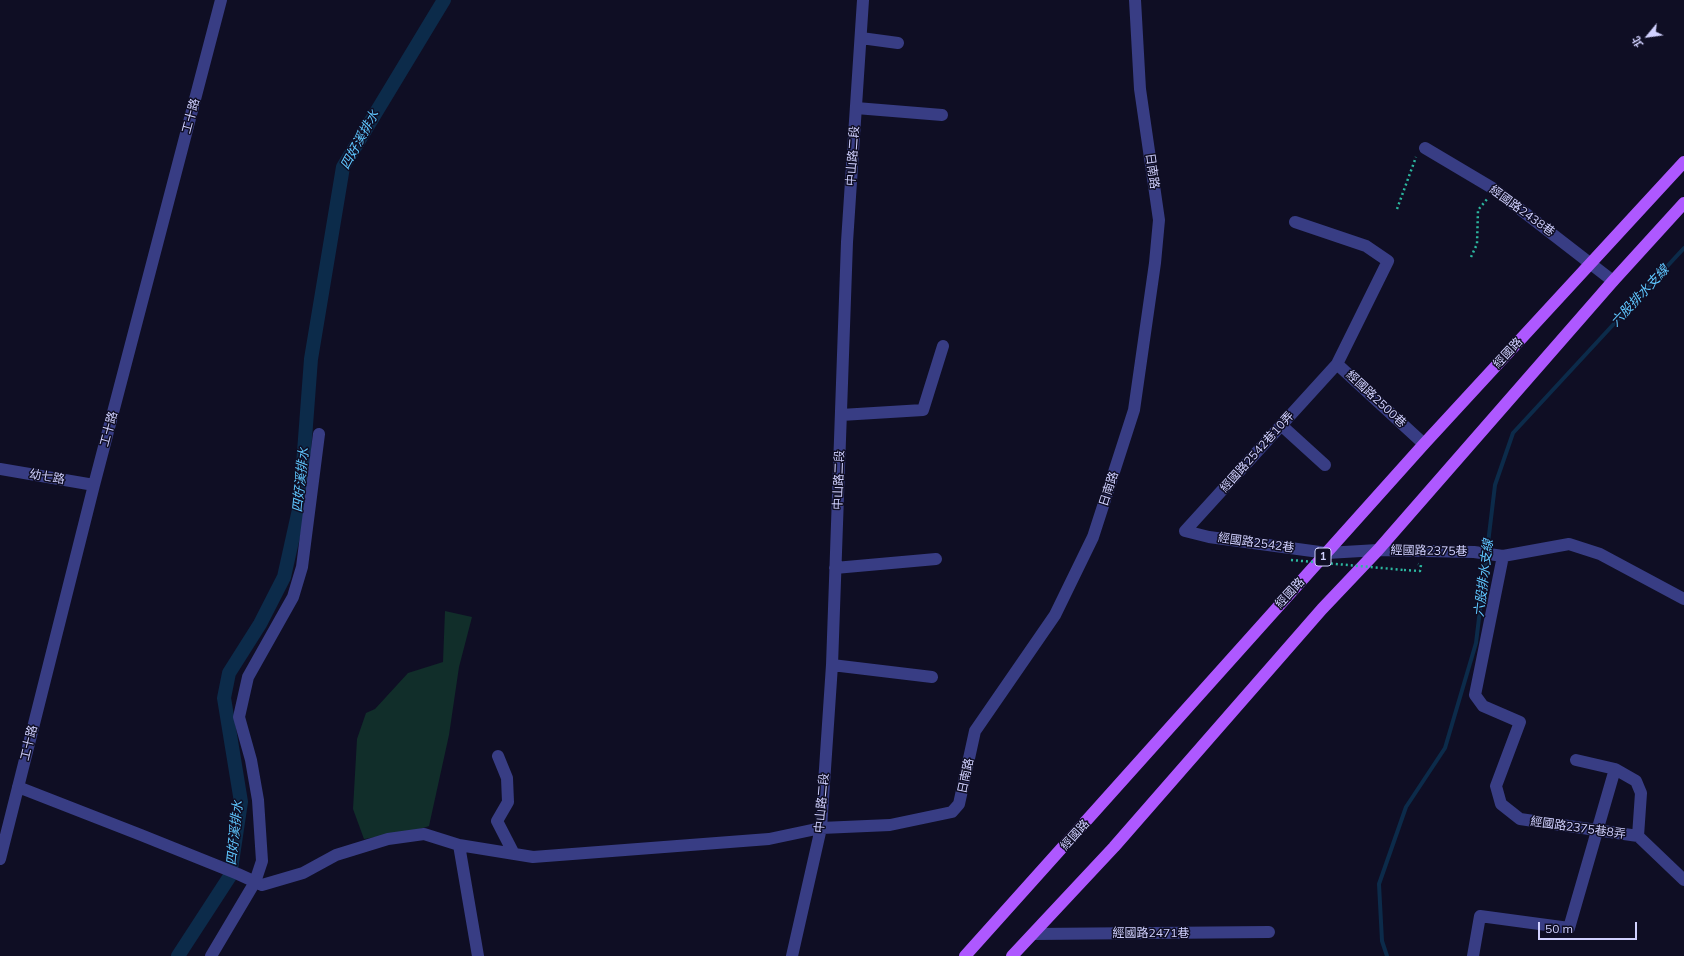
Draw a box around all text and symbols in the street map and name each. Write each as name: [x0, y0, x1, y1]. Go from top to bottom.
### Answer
north arrow: [1628, 16, 1668, 56]
text: 北: [1629, 34, 1646, 50]
street label: 工十路: [179, 97, 203, 135]
water label: 四好溪排水: [337, 108, 383, 172]
street label: 中山路二段: [844, 126, 862, 186]
street label: 日南路: [1142, 152, 1162, 190]
street label: 經國路2438巷: [1487, 183, 1557, 239]
water label: 六股排水支線: [1608, 262, 1672, 330]
street label: 經國路: [1490, 335, 1526, 371]
street label: 經國路2500巷: [1343, 368, 1409, 430]
street label: 經國路2542巷10弄: [1217, 409, 1297, 495]
street label: 工十路: [97, 410, 121, 448]
water label: 四好溪排水: [290, 447, 312, 513]
street label: 中山路二段: [831, 450, 847, 510]
street label: 幼七路: [28, 467, 66, 487]
street label: 日南路: [1097, 470, 1121, 508]
street label: 經國路2542巷: [1217, 531, 1295, 555]
water label: 六股排水支線: [1472, 538, 1496, 618]
street label: 經國路2375巷: [1390, 543, 1468, 559]
road number: 1: [1315, 548, 1331, 566]
street label: 經國路: [1272, 575, 1308, 611]
street label: 工十路: [18, 724, 40, 762]
street label: 日南路: [955, 757, 977, 795]
street label: 中山路二段: [812, 772, 832, 834]
water label: 四好溪排水: [224, 800, 246, 866]
street label: 經國路2375巷8弄: [1529, 814, 1627, 842]
street label: 經國路: [1058, 817, 1092, 853]
scale bar: [1540, 914, 1639, 940]
text: 50 m: [1545, 921, 1573, 936]
street label: 經國路2471巷: [1113, 926, 1189, 940]

